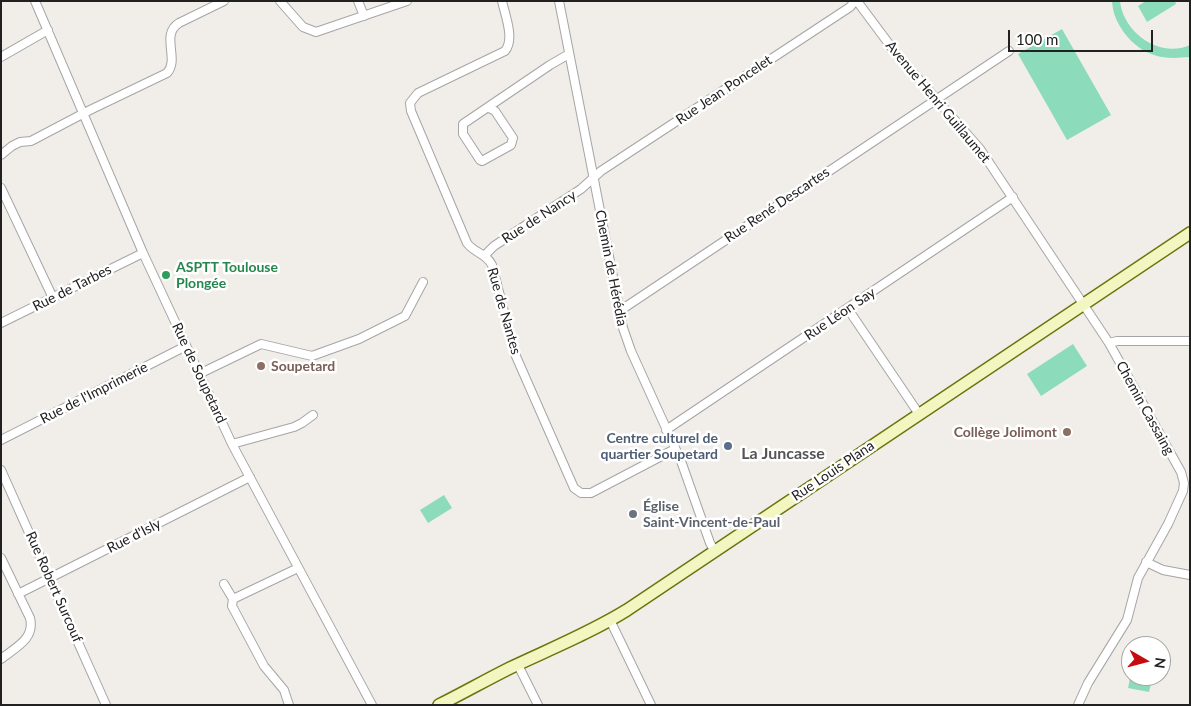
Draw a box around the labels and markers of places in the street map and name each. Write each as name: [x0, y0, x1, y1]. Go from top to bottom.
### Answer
place label: ASPTT Toulouse Plongée: [176, 259, 278, 292]
marker: ASPTT Toulouse Plongée: [160, 269, 172, 281]
place label: Soupetard: [271, 358, 335, 374]
marker: Soupetard: [255, 360, 267, 372]
place label: Collège Jolimont: [954, 424, 1057, 440]
marker: Collège Jolimont: [1061, 426, 1073, 438]
place label: Centre culturel de quartier Soupetard: [600, 430, 718, 462]
marker: Centre culturel de quartier Soupetard: [722, 440, 734, 452]
place label: Église Saint-Vincent-de-Paul: [643, 498, 780, 530]
marker: Église Saint-Vincent-de-Paul: [627, 508, 639, 520]

